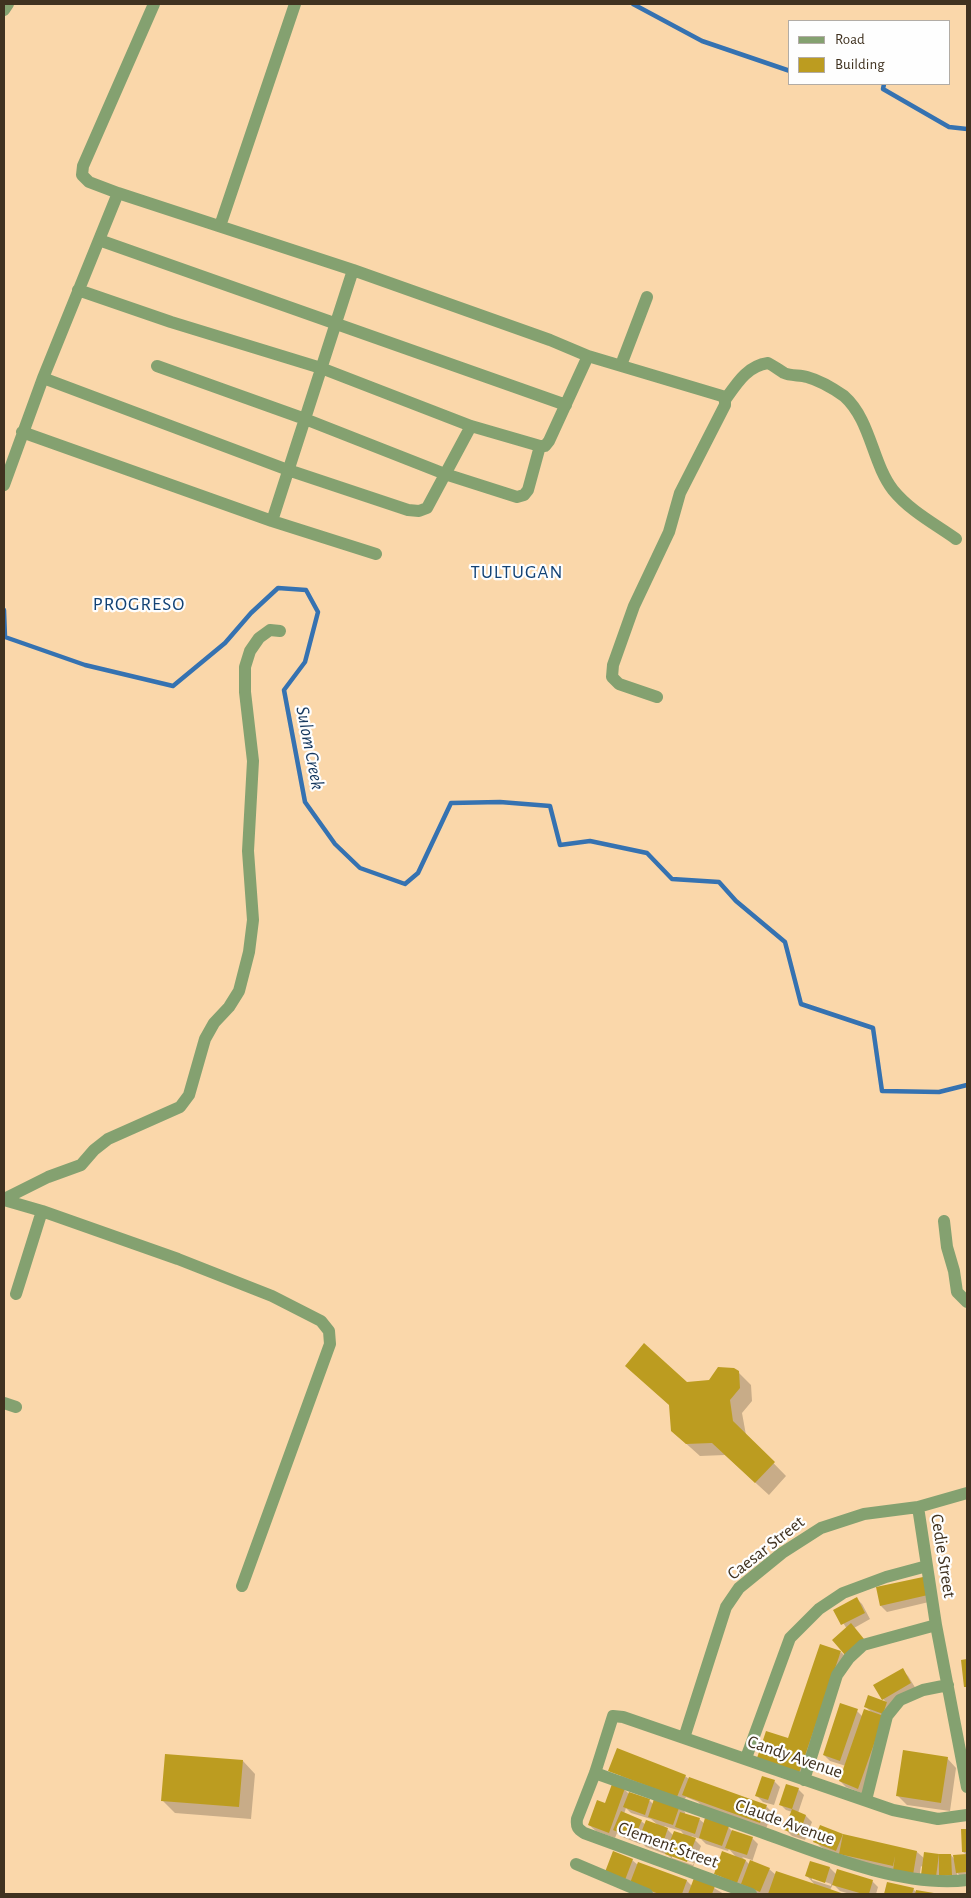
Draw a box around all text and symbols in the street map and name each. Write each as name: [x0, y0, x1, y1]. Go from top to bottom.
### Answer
legend: [788, 20, 951, 85]
text: Road: [835, 32, 865, 47]
text: Building: [835, 57, 885, 72]
district label: TULTUGAN: [470, 561, 564, 583]
district label: PROGRESO: [92, 593, 186, 615]
water label: Sulom Creek: [291, 704, 329, 792]
street label: Caesar Street: [723, 1511, 809, 1585]
street label: Cedie Street: [926, 1513, 960, 1599]
street label: Candy Avenue: [745, 1731, 845, 1783]
street label: Claude Avenue: [732, 1794, 838, 1850]
street label: Clement Street: [615, 1817, 721, 1873]

